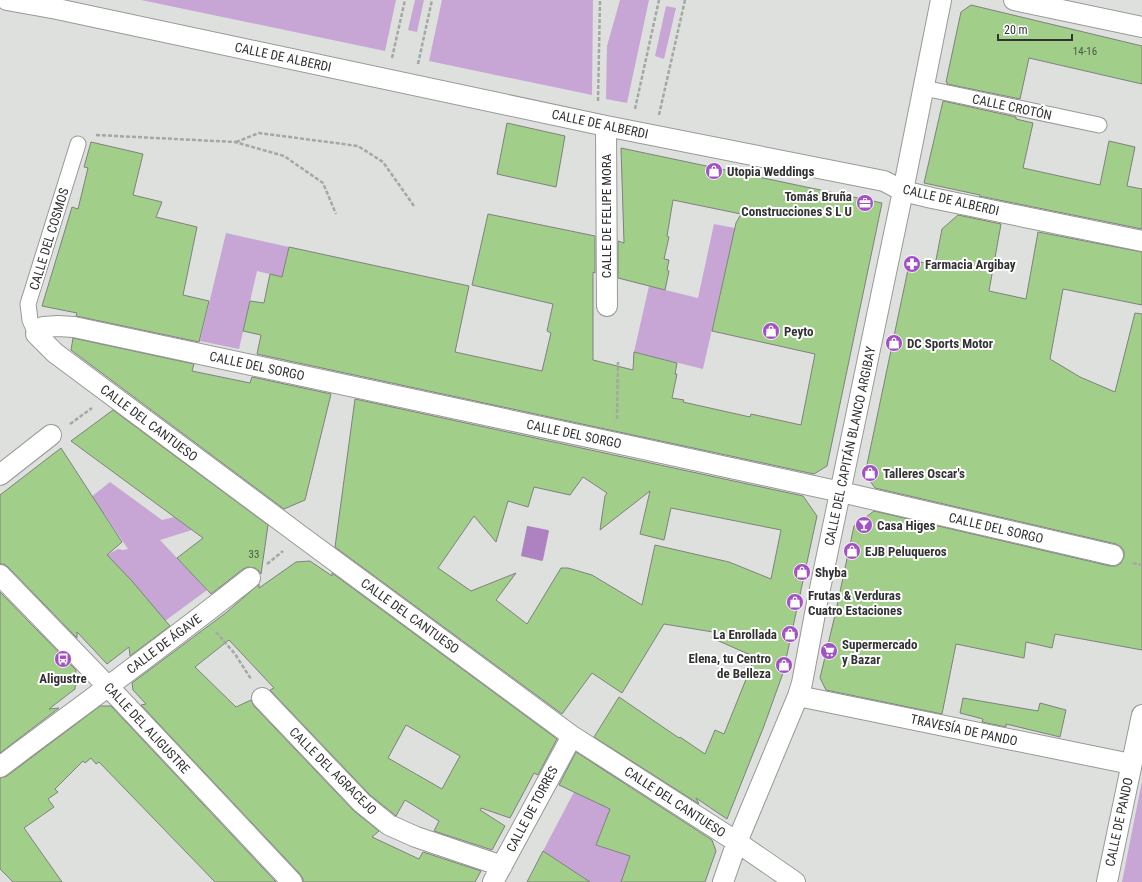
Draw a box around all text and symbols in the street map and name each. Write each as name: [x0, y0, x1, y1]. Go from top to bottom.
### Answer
scale bar: [998, 16, 1072, 42]
text: 20 m: [1004, 23, 1028, 37]
street label: CALLE DE ALBERDI: [233, 39, 333, 75]
house number: 14-16: [1073, 45, 1097, 58]
street label: CALLE CROTÓN: [971, 91, 1053, 123]
street label: CALLE DE ALBERDI: [550, 106, 650, 142]
street label: CALLE DE FELIPE MORA: [599, 153, 614, 278]
shop icon: Utopia Weddings: [704, 161, 724, 181]
place label: Utopia Weddings: [727, 164, 814, 179]
street label: CALLE DE ALBERDI: [901, 182, 1001, 218]
street label: CALLE DEL COSMOS: [26, 186, 72, 292]
place label: Tomás Bruña Construcciones S L U: [741, 189, 852, 219]
office icon: Tomás Bruña Construcciones S L U: [855, 193, 875, 213]
pharmacy icon: Farmacia Argibay: [902, 254, 922, 274]
place label: Farmacia Argibay: [925, 257, 1016, 272]
shop icon: Peyto: [761, 321, 781, 341]
place label: Peyto: [784, 324, 814, 339]
shop icon: DC Sports Motor: [884, 333, 904, 353]
place label: DC Sports Motor: [907, 336, 994, 351]
street label: CALLE DEL CAPITÁN BLANCO ARGIBAY: [822, 345, 878, 547]
street label: CALLE DEL SORGO: [208, 349, 306, 383]
street label: CALLE DEL CANTUESO: [98, 382, 201, 464]
street label: CALLE DEL SORGO: [525, 417, 623, 451]
shop icon: Talleres Oscar's: [860, 463, 880, 483]
place label: Talleres Oscar's: [883, 466, 965, 481]
street label: CALLE DEL SORGO: [947, 510, 1045, 546]
bar icon: Casa Higes: [854, 515, 874, 535]
place label: Casa Higes: [877, 518, 936, 533]
shop icon: EJB Peluqueros: [842, 541, 862, 561]
place label: EJB Peluqueros: [865, 544, 947, 559]
house number: 33: [249, 548, 259, 561]
shop icon: Shyba: [792, 562, 812, 582]
place label: Shyba: [815, 565, 847, 580]
street label: CALLE DEL CANTUESO: [358, 575, 462, 657]
place label: Frutas & Verduras Cuatro Estaciones: [808, 588, 902, 618]
shop icon: Frutas & Verduras Cuatro Estaciones: [785, 592, 805, 612]
street label: CALLE DE ÁGAVE: [124, 611, 204, 677]
shop icon: La Enrollada: [780, 624, 800, 644]
place label: La Enrollada: [713, 627, 777, 642]
place label: Supermercado y Bazar: [842, 637, 918, 667]
supermarket icon: Supermercado y Bazar: [819, 641, 839, 661]
bus stop icon: Aligustre: [53, 649, 73, 669]
place label: Elena, tu Centro de Belleza: [688, 651, 772, 681]
shop icon: Elena, tu Centro de Belleza: [774, 655, 794, 675]
place label: Aligustre: [39, 671, 87, 686]
street label: CALLE DEL ALIGUSTRE: [101, 680, 193, 776]
street label: TRAVESÍA DE PANDO: [909, 711, 1019, 749]
street label: CALLE DEL AGRACEJO: [286, 724, 380, 818]
street label: CALLE DE TORRES: [503, 763, 561, 854]
street label: CALLE DEL CANTUESO: [622, 764, 729, 840]
street label: CALLE DE PANDO: [1102, 776, 1136, 868]

